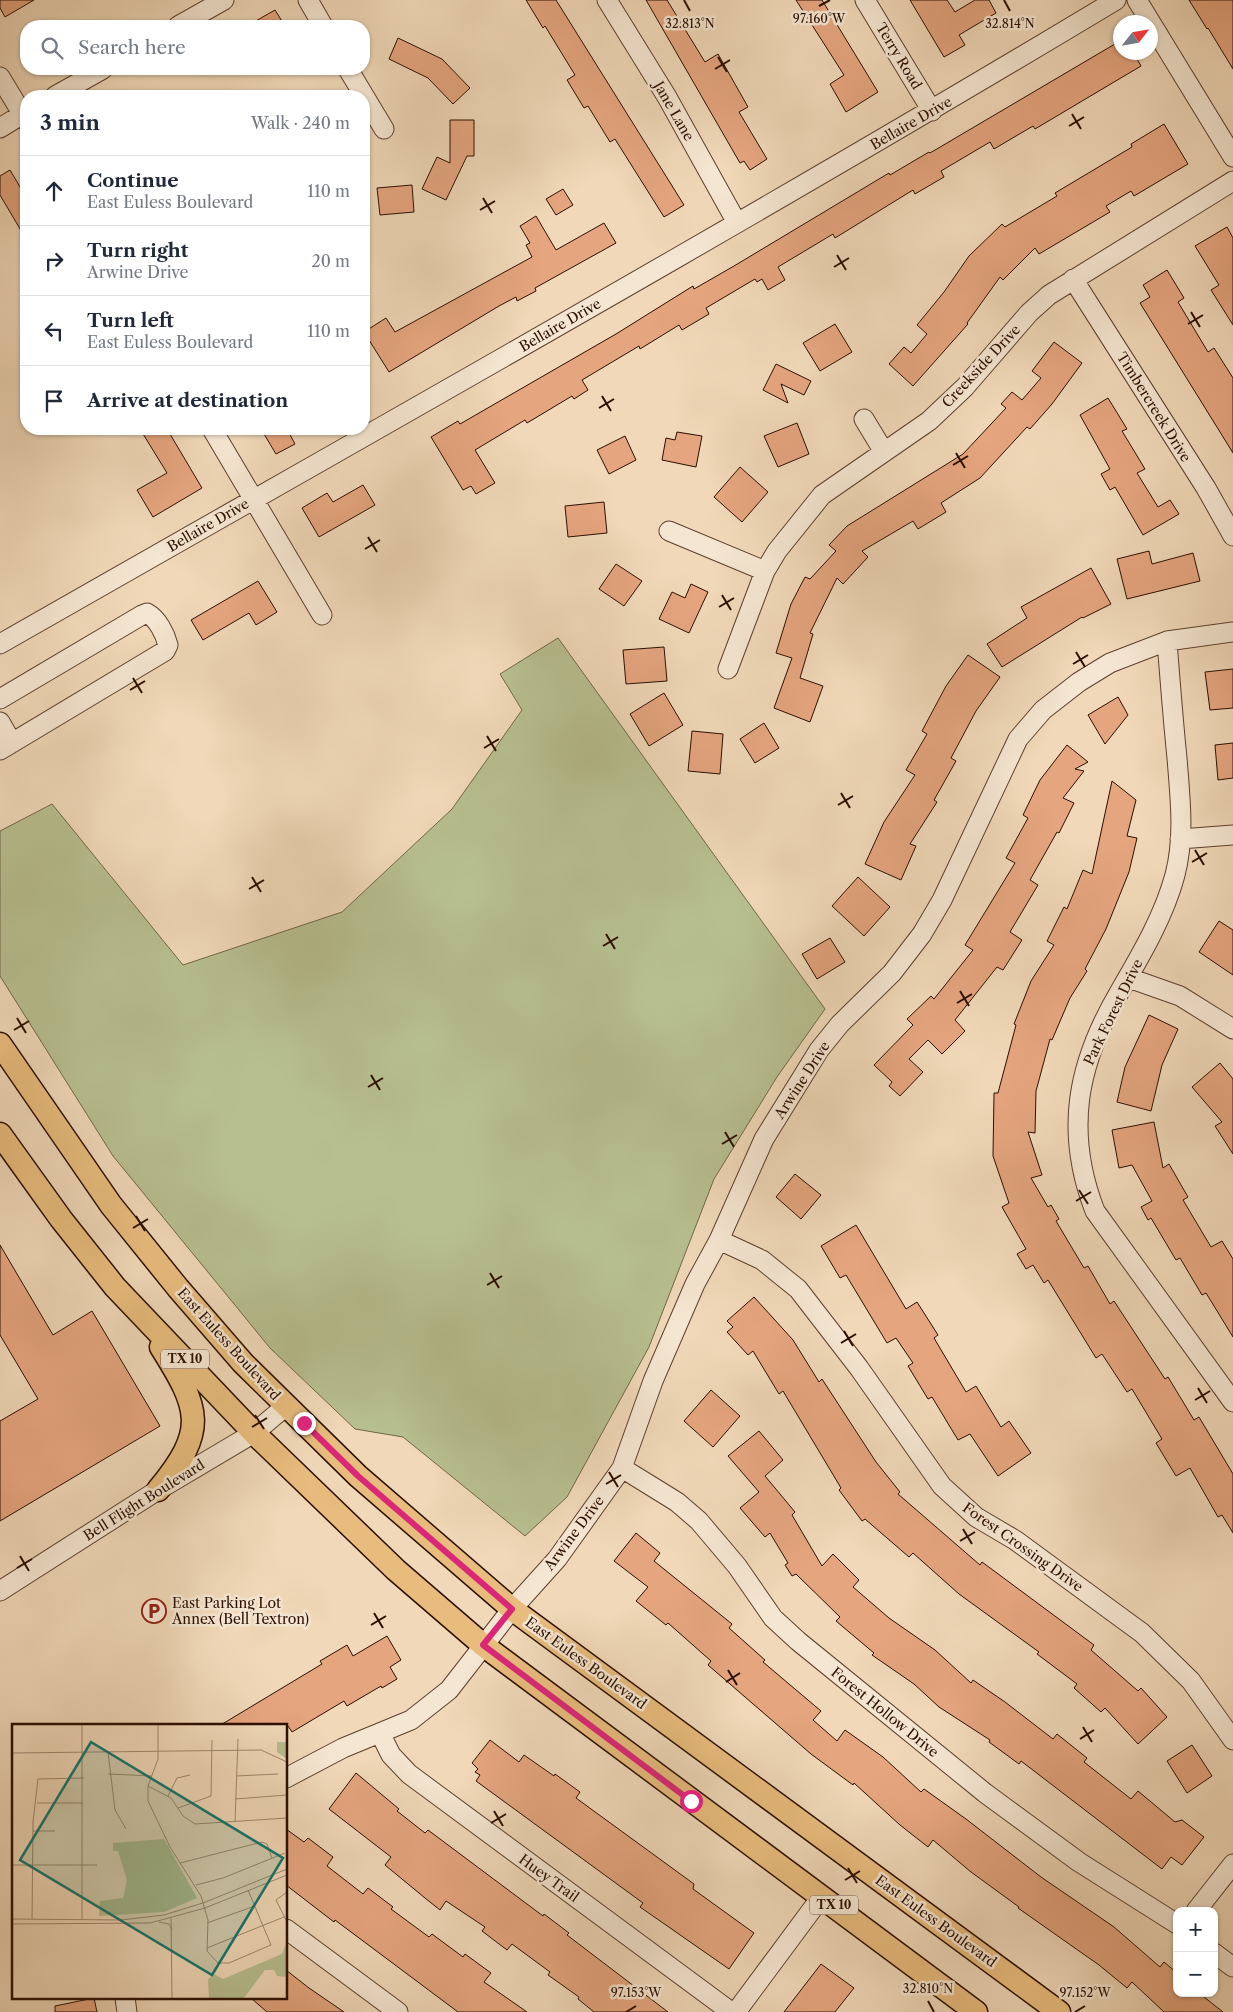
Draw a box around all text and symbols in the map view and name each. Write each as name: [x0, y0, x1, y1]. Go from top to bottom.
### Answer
text: 97.160°W: [793, 11, 846, 26]
north arrow: [1113, 15, 1158, 60]
text: 32.813°N: [665, 16, 715, 31]
text: 32.814°N: [985, 16, 1035, 31]
street label: Terry Road: [872, 19, 926, 93]
search box: [20, 20, 370, 75]
icon: search: [38, 34, 66, 62]
text: Search here: [78, 36, 186, 59]
street label: Jane Lane: [649, 76, 698, 144]
street label: Bellaire Drive: [867, 92, 955, 154]
text: 3 min: [40, 110, 100, 135]
text: Walk · 240 m: [251, 113, 350, 133]
text: Continue: [87, 169, 179, 192]
icon: ahead: [40, 177, 68, 205]
text: 110 m: [307, 181, 350, 201]
text: East Euless Boulevard: [87, 192, 253, 212]
text: Turn right: [87, 239, 188, 262]
icon: right: [40, 247, 68, 275]
text: 20 m: [311, 251, 350, 271]
text: Arwine Drive: [87, 262, 189, 282]
street label: Bellaire Drive: [516, 294, 604, 356]
text: Turn left: [87, 309, 174, 332]
icon: left: [40, 317, 68, 345]
text: 110 m: [307, 321, 350, 341]
street label: Creekside Drive: [938, 321, 1024, 411]
text: East Euless Boulevard: [87, 332, 253, 352]
street label: Timbercreek Drive: [1113, 349, 1195, 465]
icon: arrive: [40, 387, 68, 415]
text: Arrive at destination: [87, 389, 288, 412]
street label: Bellaire Drive: [164, 494, 252, 556]
street label: Park Forest Drive: [1080, 956, 1146, 1068]
street label: Arwine Drive: [770, 1038, 834, 1123]
street label: East Euless Boulevard: [174, 1284, 285, 1404]
road number: TX 10: [161, 1350, 209, 1368]
route end: [293, 1412, 316, 1435]
street label: Bell Flight Boulevard: [80, 1455, 208, 1545]
street label: Arwine Drive: [539, 1492, 608, 1575]
street label: Forest Crossing Drive: [959, 1499, 1087, 1596]
place label: East Parking Lot Annex (Bell Textron): [171, 1594, 309, 1628]
parking icon: East Parking Lot Annex (Bell Textron): [141, 1598, 167, 1624]
street label: East Euless Boulevard: [522, 1613, 651, 1713]
street label: Forest Hollow Drive: [828, 1663, 943, 1761]
inset map: [12, 1724, 288, 2000]
route start: [680, 1790, 703, 1813]
street label: Huey Trail: [515, 1850, 583, 1906]
street label: East Euless Boulevard: [872, 1871, 1001, 1971]
road number: TX 10: [810, 1896, 858, 1914]
map controls: [1173, 1907, 1218, 1997]
button: +: [1173, 1907, 1218, 1952]
button: −: [1173, 1952, 1218, 1997]
text: 32.810°N: [903, 1981, 953, 1996]
text: 97.153°W: [611, 1985, 662, 2000]
text: 97.152°W: [1059, 1985, 1111, 2000]

